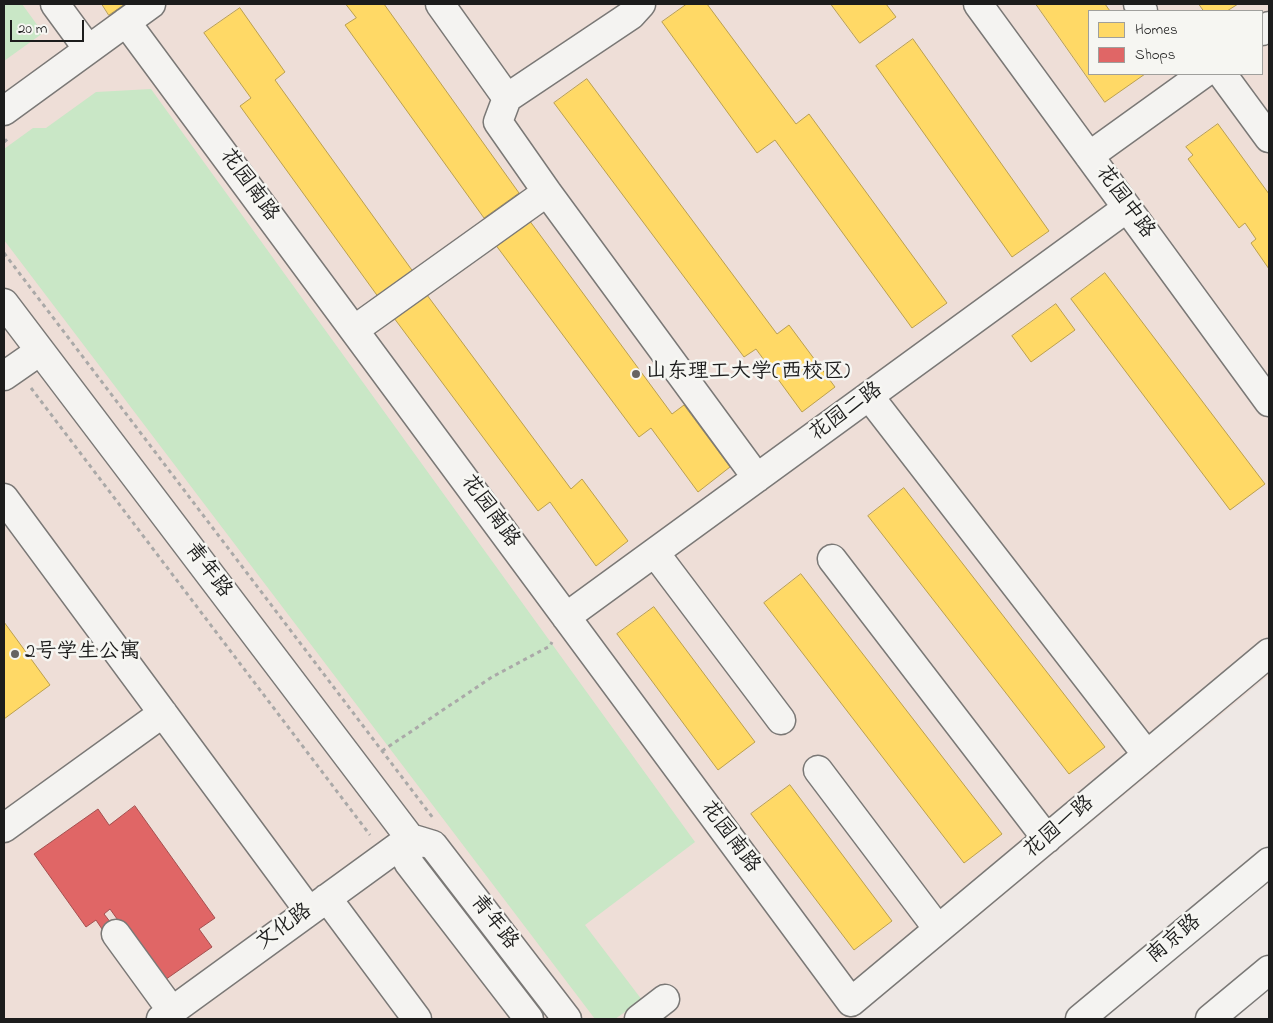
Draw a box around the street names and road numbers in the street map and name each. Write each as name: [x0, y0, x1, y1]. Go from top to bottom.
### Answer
street label: 花园南路: [213, 145, 283, 227]
street label: 花园中路: [1089, 162, 1159, 244]
street label: 花园二路: [806, 378, 888, 448]
street label: 花园南路: [454, 471, 524, 553]
street label: 青年路: [178, 538, 236, 604]
street label: 花园一路: [1020, 791, 1100, 865]
street label: 花园南路: [694, 797, 764, 879]
street label: 青年路: [464, 890, 522, 956]
street label: 文化路: [252, 899, 318, 957]
street label: 南京路: [1143, 910, 1207, 970]

